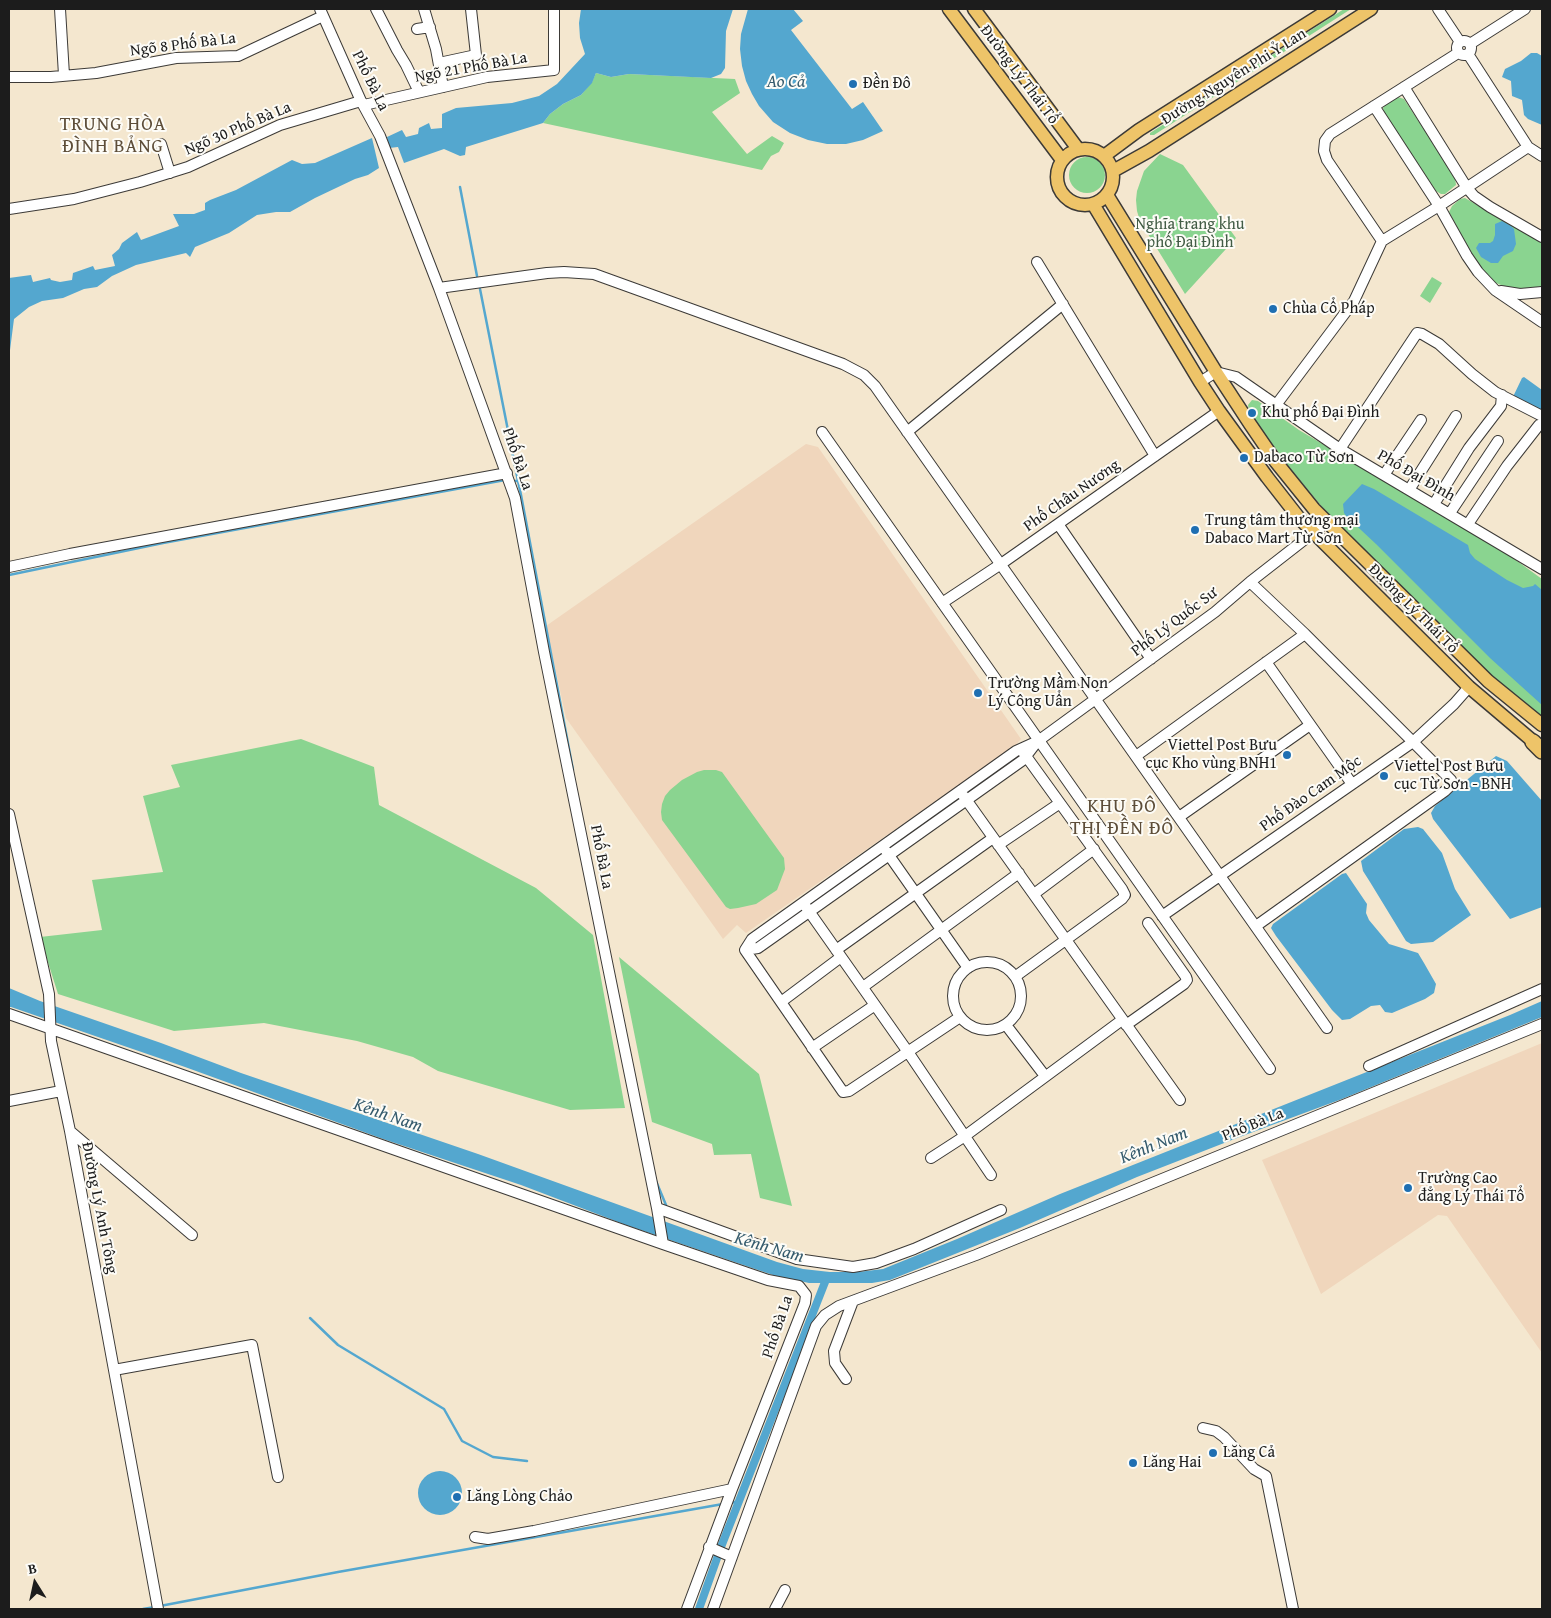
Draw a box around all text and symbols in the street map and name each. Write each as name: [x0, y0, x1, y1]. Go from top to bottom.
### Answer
street label: Đường Lý Thái Tổ: [975, 22, 1063, 128]
street label: Đường Nguyên Phi Ỷ Lan: [1158, 25, 1310, 129]
street label: Ngõ 8 Phố Bà La: [129, 29, 237, 61]
street label: Phố Bà La: [347, 48, 393, 114]
street label: Ngõ 21 Phố Bà La: [413, 49, 529, 87]
water label: Ao Cả: [767, 71, 805, 93]
place label: Đền Đô: [863, 74, 911, 94]
marker: Đền Đô: [847, 78, 859, 90]
street label: Ngõ 30 Phố Bà La: [182, 98, 294, 160]
district label: TRUNG HÒA ĐÌNH BẢNG: [59, 114, 167, 158]
park label: Nghĩa trang khu phố Đại Đình: [1136, 215, 1244, 253]
place label: Chùa Cổ Pháp: [1283, 299, 1375, 319]
marker: Chùa Cổ Pháp: [1267, 303, 1279, 315]
place label: Khu phố Đại Đình: [1262, 403, 1379, 423]
marker: Khu phố Đại Đình: [1246, 407, 1258, 419]
street label: Phố Bà La: [497, 425, 537, 493]
street label: Phố Đại Đình: [1374, 446, 1458, 506]
place label: Dabaco Từ Sơn: [1254, 448, 1354, 468]
marker: Dabaco Từ Sơn: [1238, 452, 1250, 464]
street label: Phố Châu Nương: [1020, 456, 1124, 536]
place label: Trung tâm thương mại Dabaco Mart Từ Sơn: [1205, 511, 1359, 549]
marker: Trung tâm thương mại Dabaco Mart Từ Sơn: [1189, 524, 1201, 536]
street label: Đường Lý Thái Tổ: [1364, 560, 1462, 658]
street label: Phố Lý Quốc Sư: [1128, 583, 1222, 661]
place label: Trường Mầm Non Lý Công Uẩn: [988, 674, 1108, 712]
marker: Trường Mầm Non Lý Công Uẩn: [972, 687, 984, 699]
place label: Viettel Post Bưu cục Kho vùng BNH1: [1146, 736, 1277, 774]
marker: Viettel Post Bưu cục Kho vùng BNH1: [1281, 749, 1293, 761]
street label: Phố Đào Cam Mộc: [1257, 752, 1365, 836]
place label: Viettel Post Bưu cục Từ Sơn - BNH: [1394, 757, 1511, 795]
marker: Viettel Post Bưu cục Từ Sơn - BNH: [1378, 770, 1390, 782]
district label: KHU ĐÔ THỊ ĐỀN ĐÔ: [1069, 796, 1175, 840]
street label: Phố Bà La: [585, 823, 617, 891]
water label: Kênh Nam: [351, 1094, 425, 1138]
street label: Phố Bà La: [1219, 1104, 1287, 1146]
water label: Kênh Nam: [1117, 1123, 1191, 1169]
street label: Đường Lý Anh Tông: [77, 1141, 121, 1275]
place label: Trường Cao đẳng Lý Thái Tổ: [1418, 1169, 1525, 1207]
marker: Trường Cao đẳng Lý Thái Tổ: [1402, 1182, 1414, 1194]
water label: Kênh Nam: [732, 1228, 806, 1268]
street label: Phố Bà La: [758, 1293, 798, 1361]
place label: Lăng Cả: [1223, 1443, 1275, 1463]
marker: Lăng Cả: [1207, 1447, 1219, 1459]
place label: Lăng Hai: [1143, 1453, 1202, 1473]
marker: Lăng Hai: [1127, 1457, 1139, 1469]
place label: Lăng Lòng Chảo: [467, 1487, 573, 1507]
marker: Lăng Lòng Chảo: [451, 1491, 463, 1503]
north arrow: [10, 1558, 60, 1608]
text: B: [26, 1558, 38, 1579]

